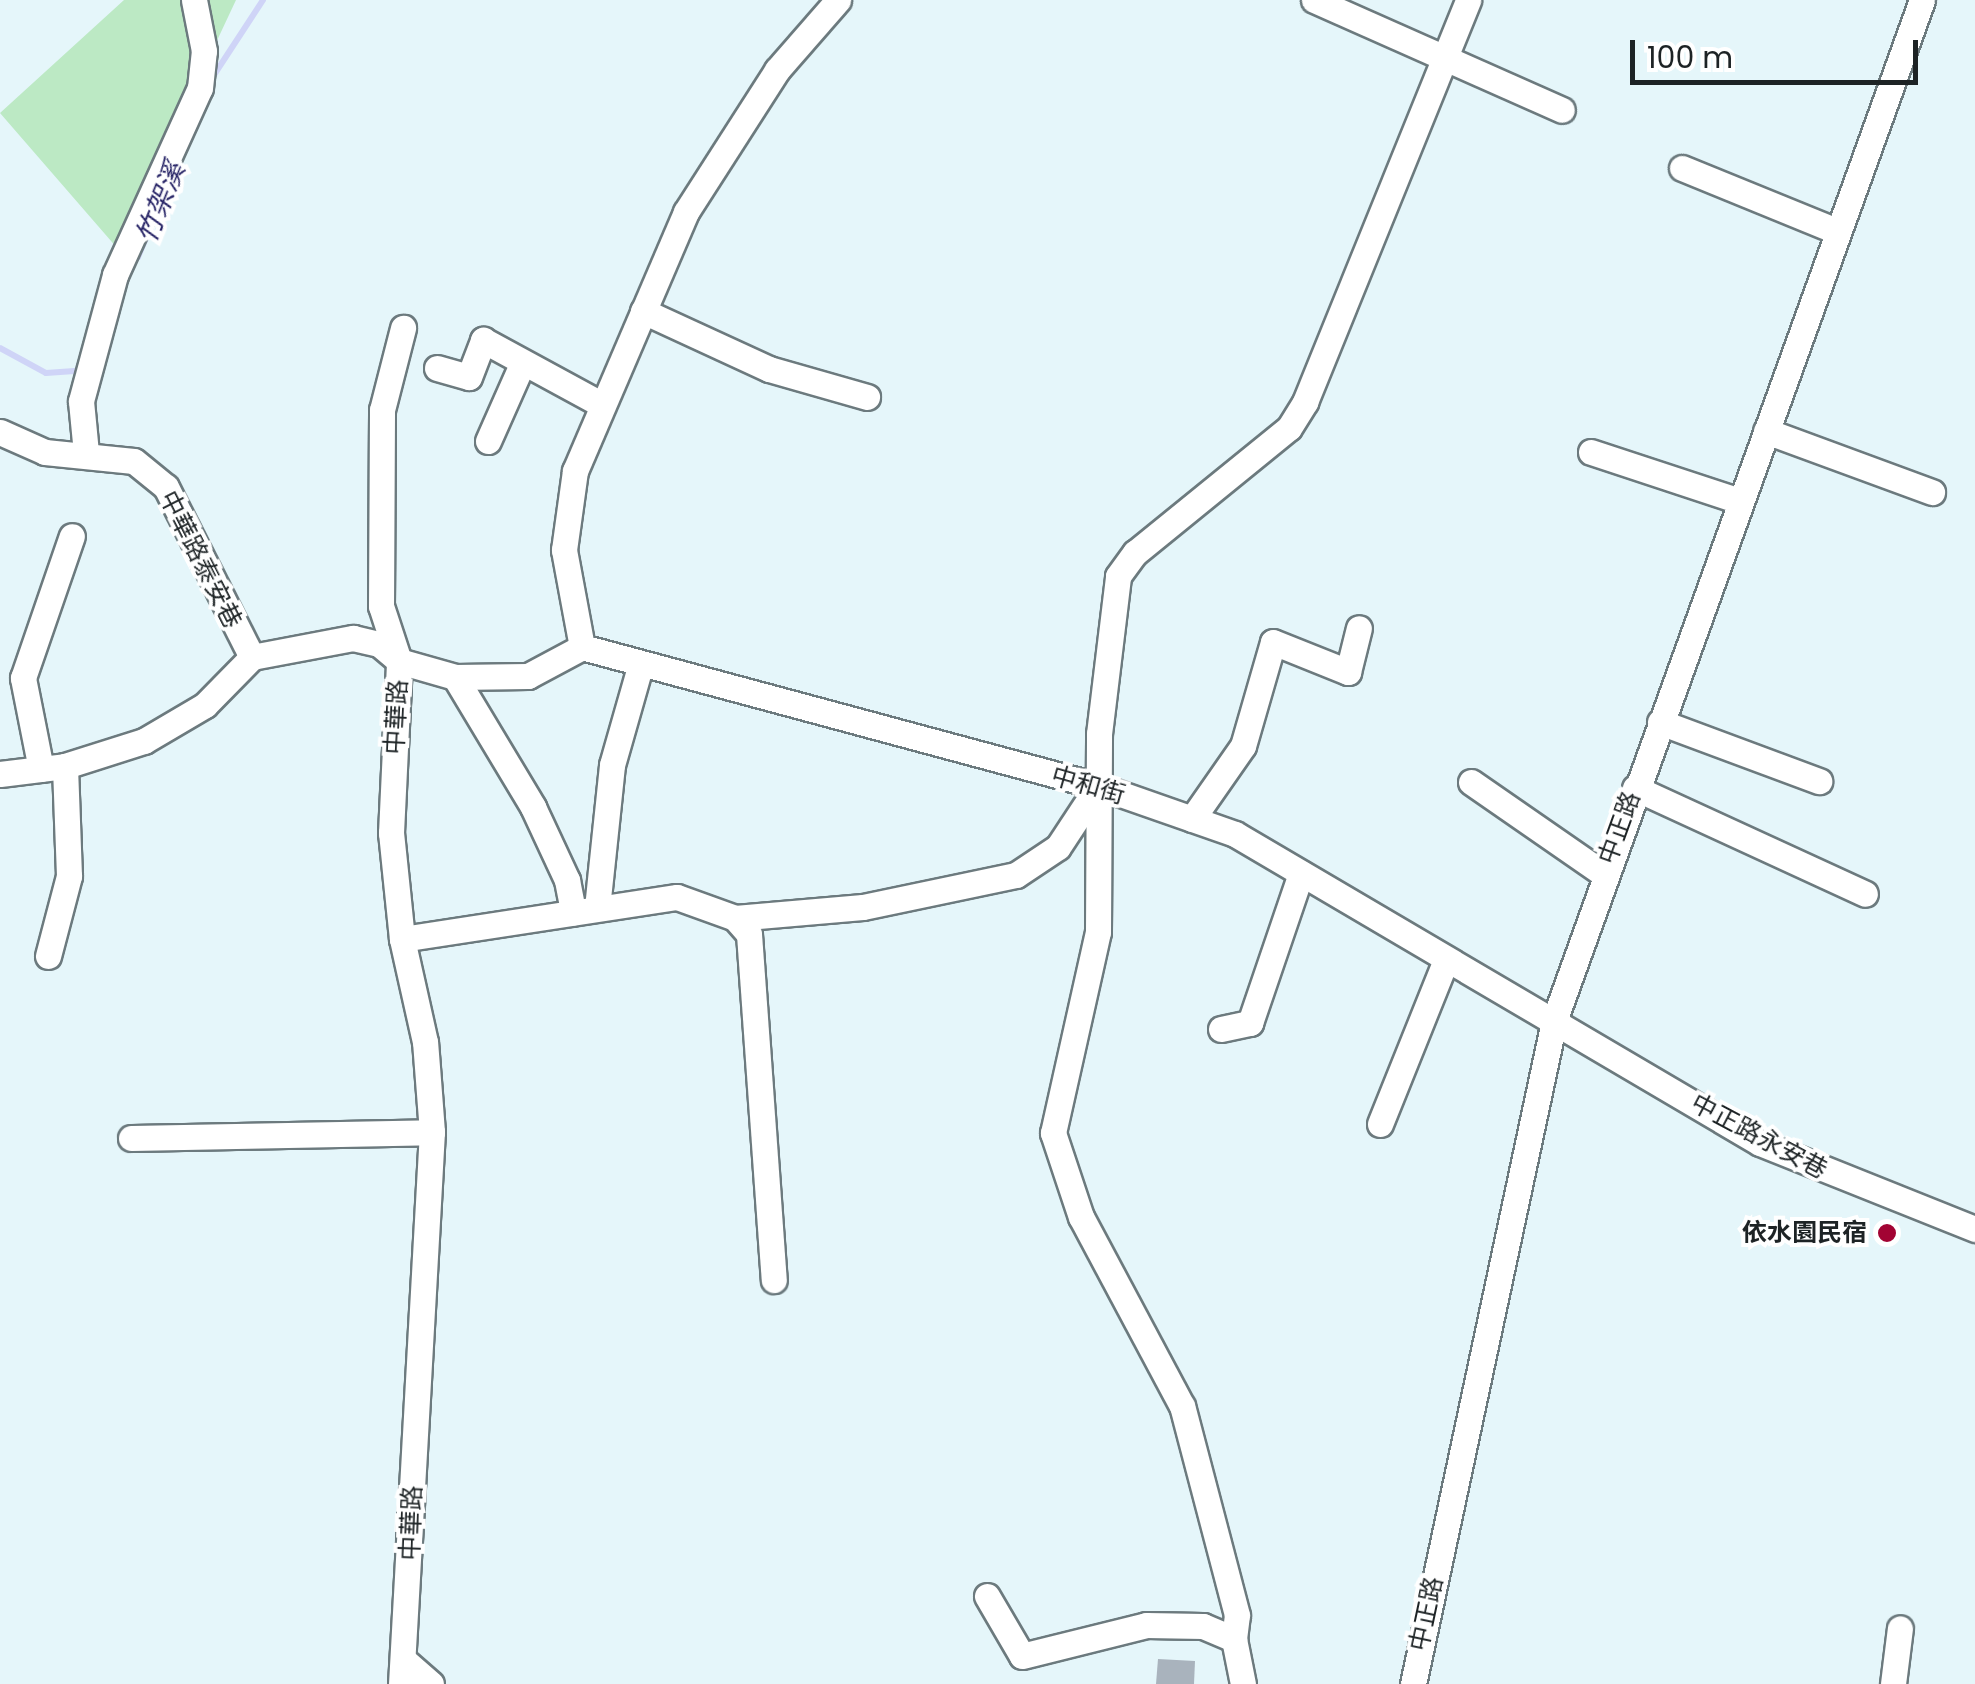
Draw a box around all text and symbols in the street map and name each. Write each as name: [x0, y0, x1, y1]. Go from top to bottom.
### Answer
scale bar: [1635, 20, 1922, 82]
text: 100 m: [1647, 36, 1733, 79]
water label: 竹架溪: [130, 158, 192, 248]
street label: 中華路泰安巷: [153, 486, 247, 634]
street label: 中華路: [380, 679, 414, 755]
street label: 中和街: [1048, 761, 1128, 811]
street label: 中正路: [1593, 788, 1647, 868]
street label: 中正路永安巷: [1686, 1089, 1832, 1185]
place label: 依水園民宿: [1742, 1218, 1867, 1248]
marker: 依水園民宿: [1876, 1222, 1898, 1244]
street label: 中華路: [396, 1485, 428, 1561]
street label: 中正路: [1405, 1574, 1449, 1654]

